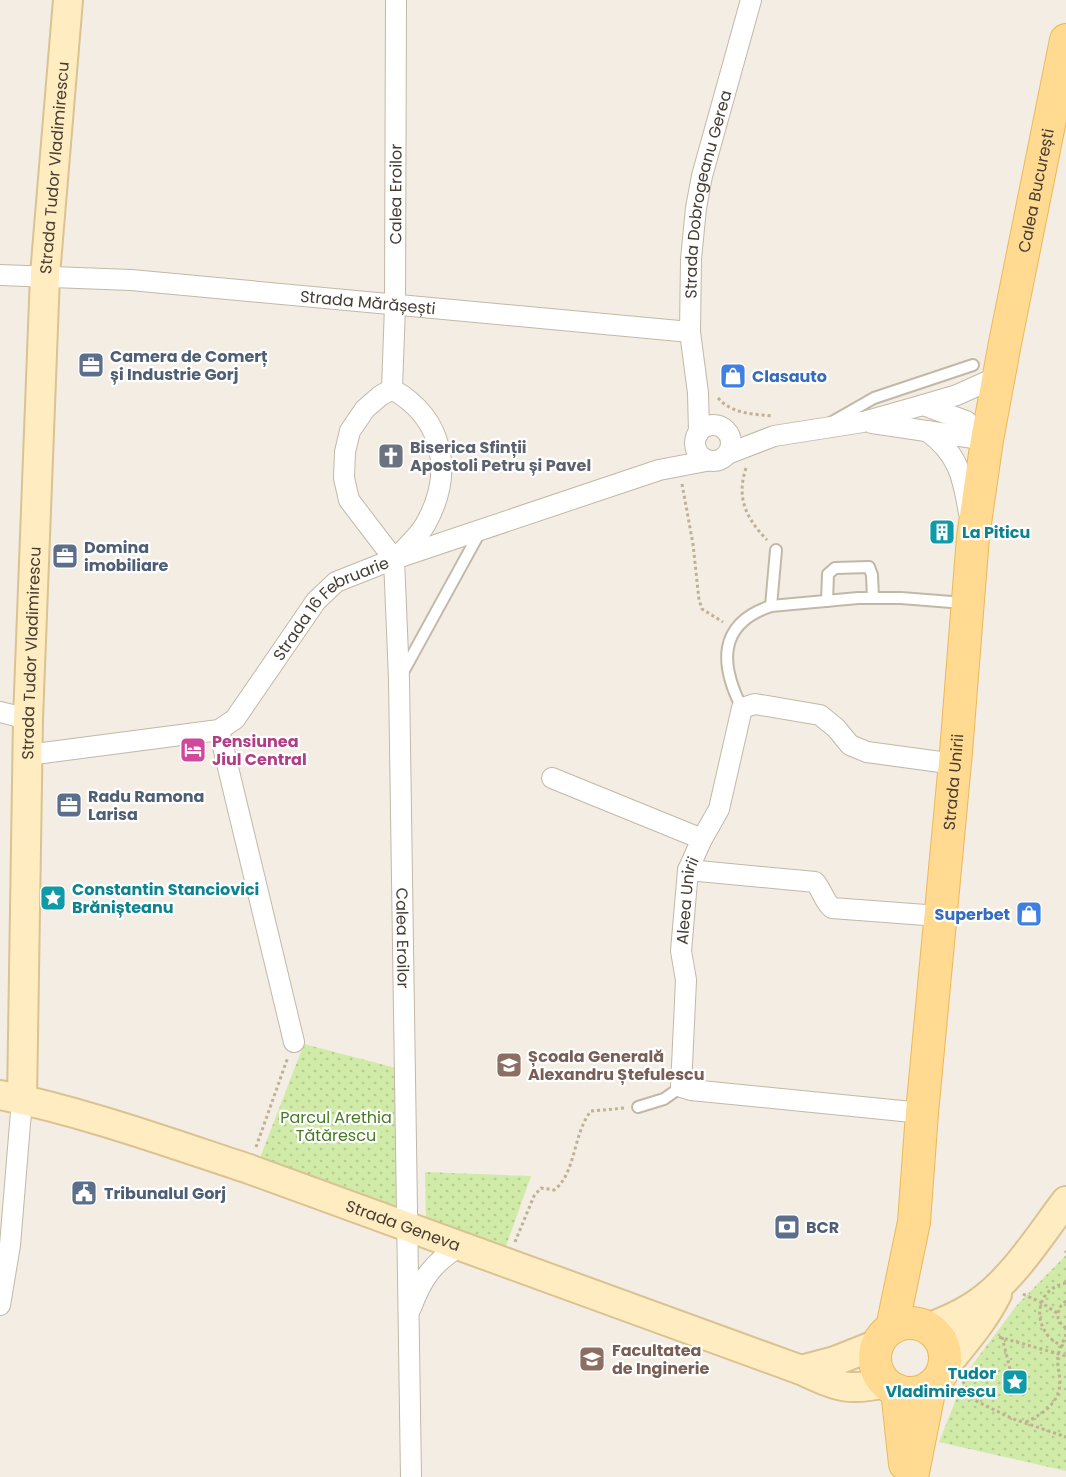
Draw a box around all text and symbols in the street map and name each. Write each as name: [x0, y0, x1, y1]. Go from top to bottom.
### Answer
street label: Strada Tudor Vladimirescu: [34, 61, 75, 275]
street label: Strada Dobrogeanu Gerea: [679, 88, 737, 299]
street label: Calea București: [1012, 127, 1060, 255]
street label: Calea Eroilor: [384, 144, 408, 244]
street label: Strada Mărășești: [299, 285, 436, 320]
place label: Camera de Comerț și Industrie Gorj: [110, 345, 268, 386]
office icon: Camera de Comerț și Industrie Gorj: [76, 350, 106, 380]
shop icon: Clasauto: [718, 361, 748, 391]
place label: Clasauto: [752, 365, 827, 388]
place label: Biserica Sfinții Apostoli Petru și Pavel: [410, 436, 591, 477]
church icon: Biserica Sfinții Apostoli Petru și Pavel: [376, 441, 406, 471]
building icon: La Piticu: [927, 517, 957, 547]
place label: La Piticu: [962, 521, 1030, 544]
place label: Domina imobiliare: [84, 536, 169, 577]
office icon: Domina imobiliare: [50, 541, 80, 571]
street label: Strada Tudor Vladimirescu: [16, 546, 47, 760]
street label: Strada 16 Februarie: [267, 551, 392, 665]
place label: Pensiunea Jiul Central: [212, 730, 307, 771]
street label: Strada Unirii: [938, 733, 969, 831]
hotel icon: Pensiunea Jiul Central: [178, 735, 208, 765]
place label: Radu Ramona Larisa: [88, 785, 204, 826]
office icon: Radu Ramona Larisa: [54, 790, 84, 820]
street label: Aleea Unirii: [671, 853, 705, 945]
place label: Constantin Stanciovici Brănișteanu: [72, 878, 259, 919]
place icon: Constantin Stanciovici Brănișteanu: [38, 883, 68, 913]
street label: Calea Eroilor: [390, 888, 415, 989]
shop icon: Superbet: [1014, 899, 1044, 929]
place label: Superbet: [935, 903, 1010, 926]
place label: Școala Generală Alexandru Ștefulescu: [528, 1045, 705, 1086]
school or university icon: Școala Generală Alexandru Ștefulescu: [494, 1050, 524, 1080]
park label: Parcul Arethia Tătărescu: [280, 1106, 392, 1147]
public building icon: Tribunalul Gorj: [69, 1178, 99, 1208]
place label: Tribunalul Gorj: [104, 1182, 226, 1205]
street label: Strada Geneva: [343, 1194, 463, 1257]
bank icon: BCR: [772, 1212, 802, 1242]
place label: BCR: [806, 1216, 839, 1239]
place label: Facultatea de Inginerie: [612, 1339, 709, 1380]
school or university icon: Facultatea de Inginerie: [577, 1344, 607, 1374]
place label: Tudor Vladimirescu: [885, 1362, 996, 1403]
place icon: Tudor Vladimirescu: [1000, 1367, 1030, 1397]

